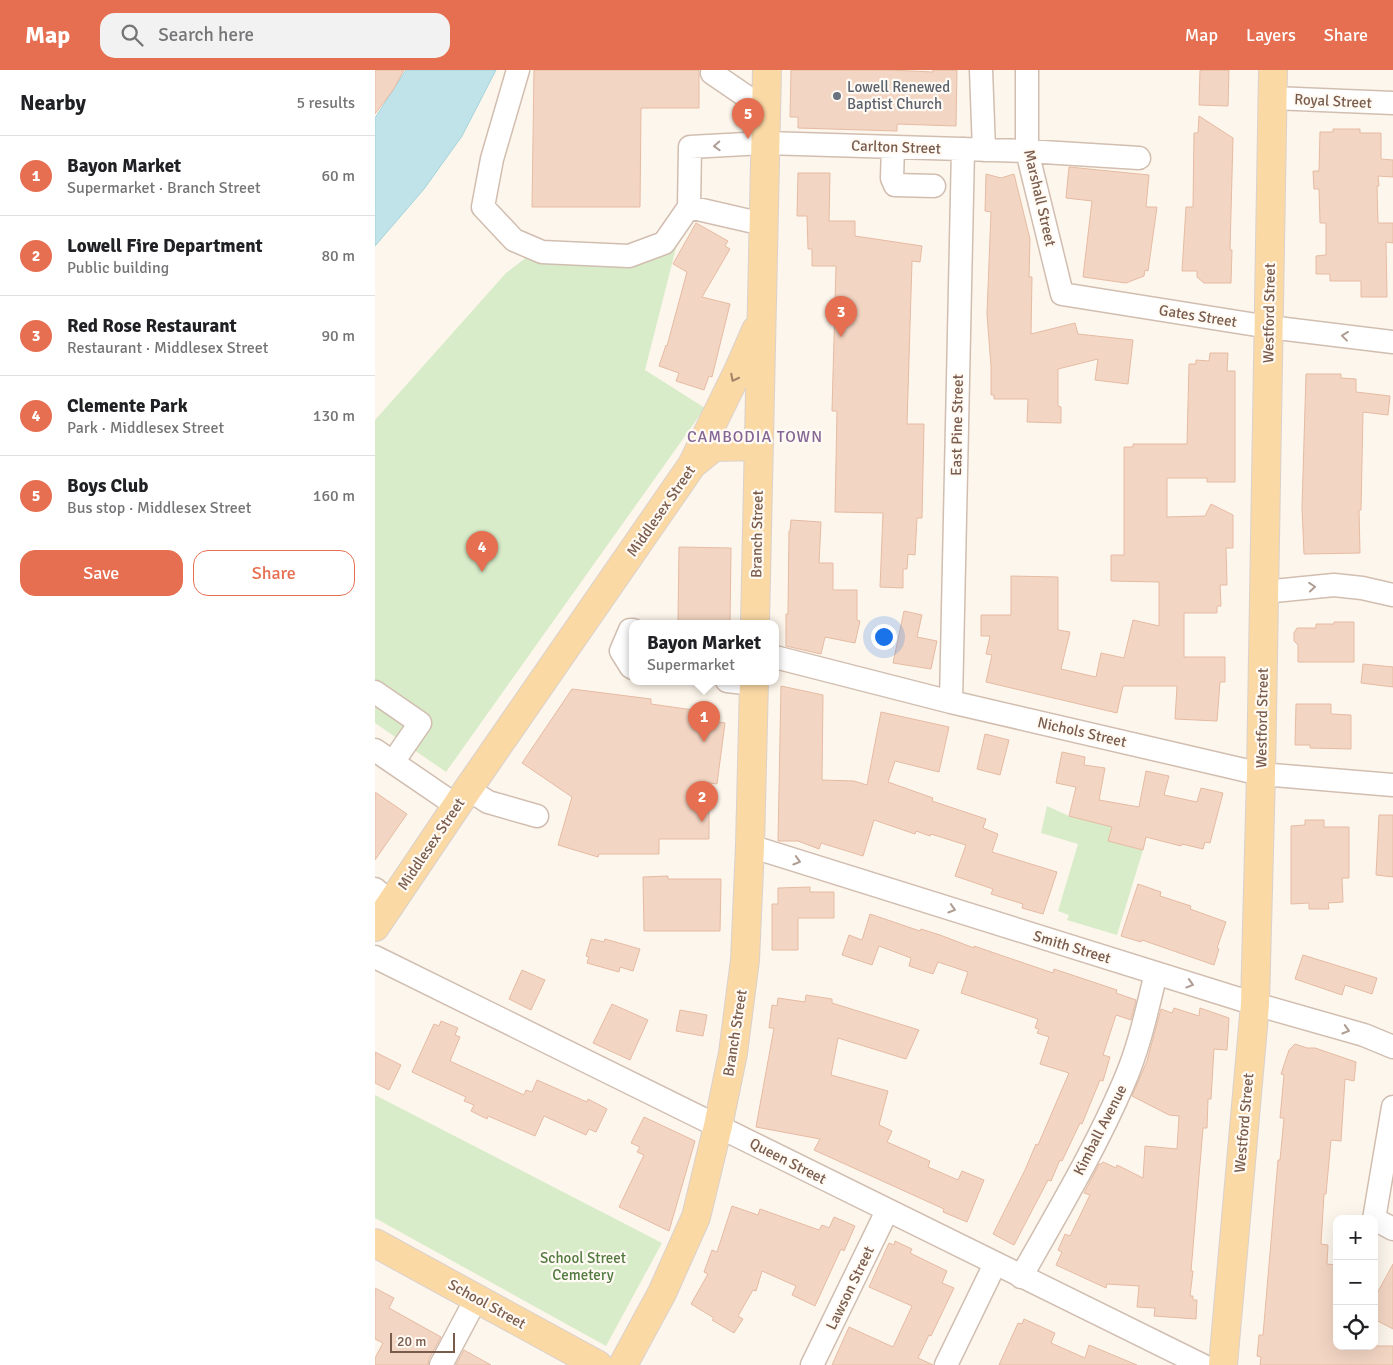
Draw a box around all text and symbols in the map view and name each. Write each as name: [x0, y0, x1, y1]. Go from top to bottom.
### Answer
search box: [100, 13, 450, 58]
text: Map: [25, 20, 70, 50]
icon: search: [118, 21, 146, 49]
text: Search here: [158, 23, 254, 47]
text: Map: [1185, 24, 1218, 46]
text: Layers: [1246, 24, 1296, 46]
text: Share: [1324, 24, 1368, 46]
place label: Lowell Renewed Baptist Church: [847, 78, 950, 113]
text: Nearby: [20, 90, 86, 116]
marker: Lowell Renewed Baptist Church: [831, 90, 843, 102]
street label: Royal Street: [1294, 90, 1372, 112]
text: 5 results: [296, 93, 355, 113]
pin: 5: [732, 98, 764, 139]
street label: Carlton Street: [851, 136, 941, 158]
one-way arrow: [713, 140, 721, 151]
street label: Marshall Street: [1020, 148, 1060, 248]
text: Bayon Market: [67, 154, 181, 178]
text: 1: [32, 166, 40, 186]
text: 60 m: [321, 166, 355, 186]
text: Supermarket · Branch Street: [67, 178, 261, 198]
text: Lowell Fire Department: [67, 234, 263, 258]
text: 2: [32, 246, 40, 266]
text: 80 m: [321, 246, 355, 266]
text: Public building: [67, 258, 169, 278]
street label: Westford Street: [1259, 263, 1279, 363]
pin: 3: [825, 296, 857, 337]
street label: Gates Street: [1158, 301, 1238, 331]
text: Red Rose Restaurant: [67, 314, 237, 338]
text: 3: [32, 326, 40, 346]
text: 90 m: [321, 326, 355, 346]
one-way arrow: [1340, 331, 1348, 342]
text: Restaurant · Middlesex Street: [67, 338, 268, 358]
one-way arrow: [730, 373, 740, 382]
street label: East Pine Street: [947, 374, 967, 476]
text: Clemente Park: [67, 394, 188, 418]
text: 4: [32, 406, 40, 426]
text: 130 m: [313, 406, 355, 426]
text: Park · Middlesex Street: [67, 418, 224, 438]
district label: CAMBODIA TOWN: [687, 427, 823, 447]
street label: Middlesex Street: [623, 462, 699, 560]
text: Boys Club: [67, 474, 148, 498]
text: 5: [32, 486, 40, 506]
text: 160 m: [313, 486, 355, 506]
street label: Branch Street: [747, 490, 767, 578]
text: Bus stop · Middlesex Street: [67, 498, 251, 518]
pin: 4: [466, 531, 498, 572]
button: Save: [20, 550, 183, 596]
button: Share: [193, 550, 355, 596]
one-way arrow: [1309, 582, 1317, 593]
popup: [629, 620, 779, 685]
your location: [871, 624, 897, 650]
text: Bayon Market: [647, 631, 761, 655]
text: Supermarket: [647, 655, 735, 675]
street label: Westford Street: [1252, 668, 1272, 768]
pin: 1: [688, 701, 720, 742]
street label: Nichols Street: [1036, 713, 1128, 751]
pin: 2: [686, 781, 718, 822]
street label: Middlesex Street: [394, 795, 468, 893]
one-way arrow: [792, 855, 800, 865]
one-way arrow: [947, 904, 955, 914]
street label: Smith Street: [1031, 927, 1113, 967]
one-way arrow: [1186, 978, 1194, 988]
street label: Branch Street: [719, 988, 751, 1078]
one-way arrow: [1342, 1024, 1350, 1034]
street label: Westford Street: [1231, 1072, 1257, 1174]
street label: Kimball Avenue: [1069, 1082, 1131, 1178]
street label: Queen Street: [747, 1134, 829, 1188]
map controls: [1333, 1215, 1378, 1350]
button: +: [1333, 1215, 1378, 1260]
street label: Lawson Street: [822, 1243, 878, 1333]
park label: School Street Cemetery: [540, 1249, 626, 1284]
button: −: [1333, 1260, 1378, 1305]
street label: School Street: [445, 1275, 529, 1333]
button: locate: [1333, 1305, 1378, 1350]
scale bar: [390, 1330, 455, 1353]
text: 20 m: [397, 1333, 426, 1350]

